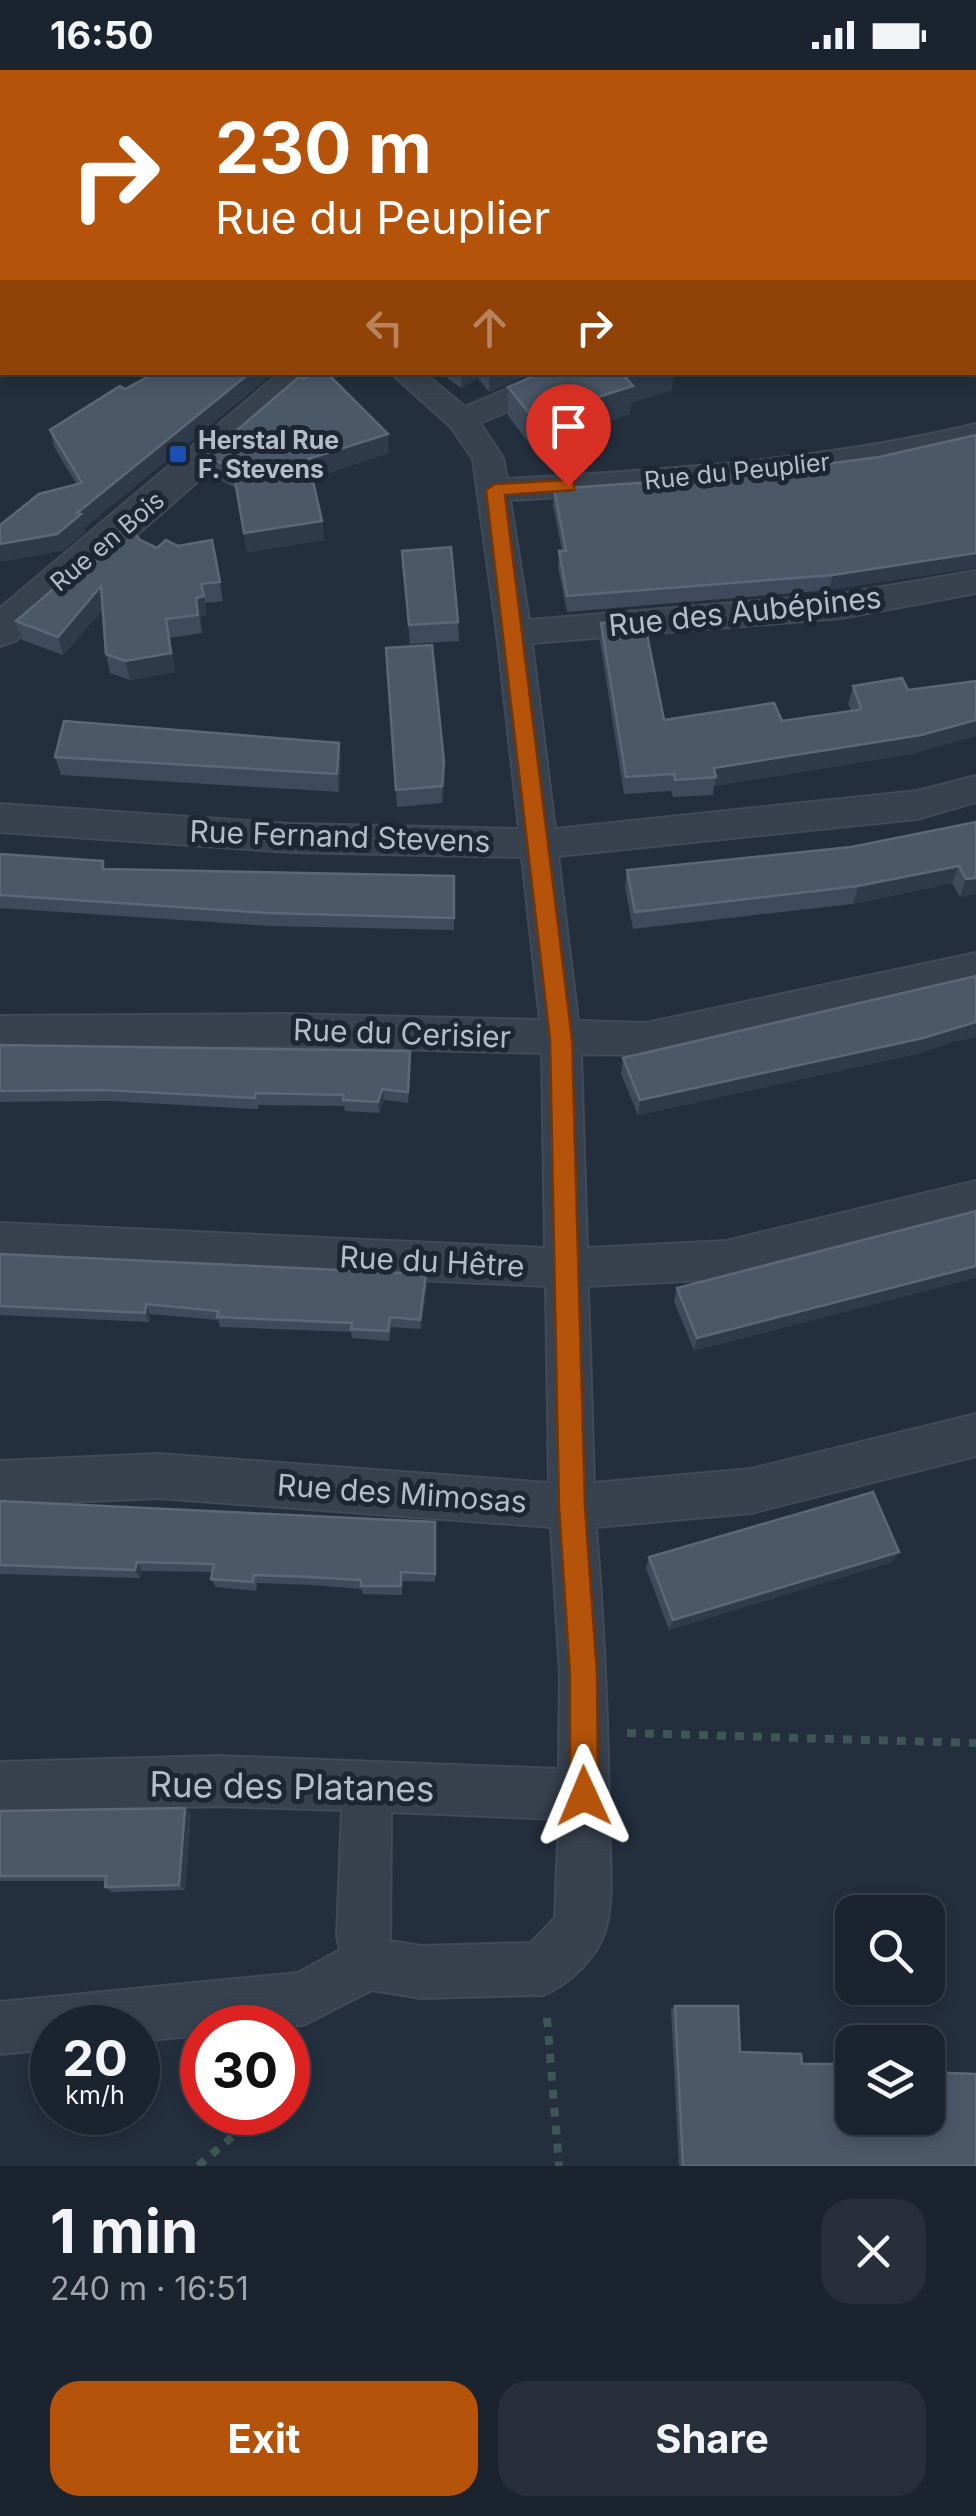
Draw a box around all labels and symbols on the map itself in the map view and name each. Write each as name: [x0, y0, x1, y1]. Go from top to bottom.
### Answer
pin: [526, 384, 611, 487]
place label: Herstal Rue F. Stevens: [198, 425, 339, 484]
marker: Herstal Rue F. Stevens: [167, 443, 189, 465]
street label: Rue du Peuplier: [643, 446, 831, 496]
street label: Rue en Bois: [44, 485, 170, 597]
street label: Rue des Aubépines: [607, 579, 883, 643]
street label: Rue Fernand Stevens: [189, 813, 491, 859]
street label: Rue du Cerisier: [293, 1011, 512, 1055]
street label: Rue du Hêtre: [339, 1238, 526, 1284]
street label: Rue des Mimosas: [276, 1466, 528, 1520]
position arrow: [532, 1744, 636, 1848]
street label: Rue des Platanes: [149, 1763, 435, 1809]
speed limit sign: 30: [180, 2005, 310, 2135]

